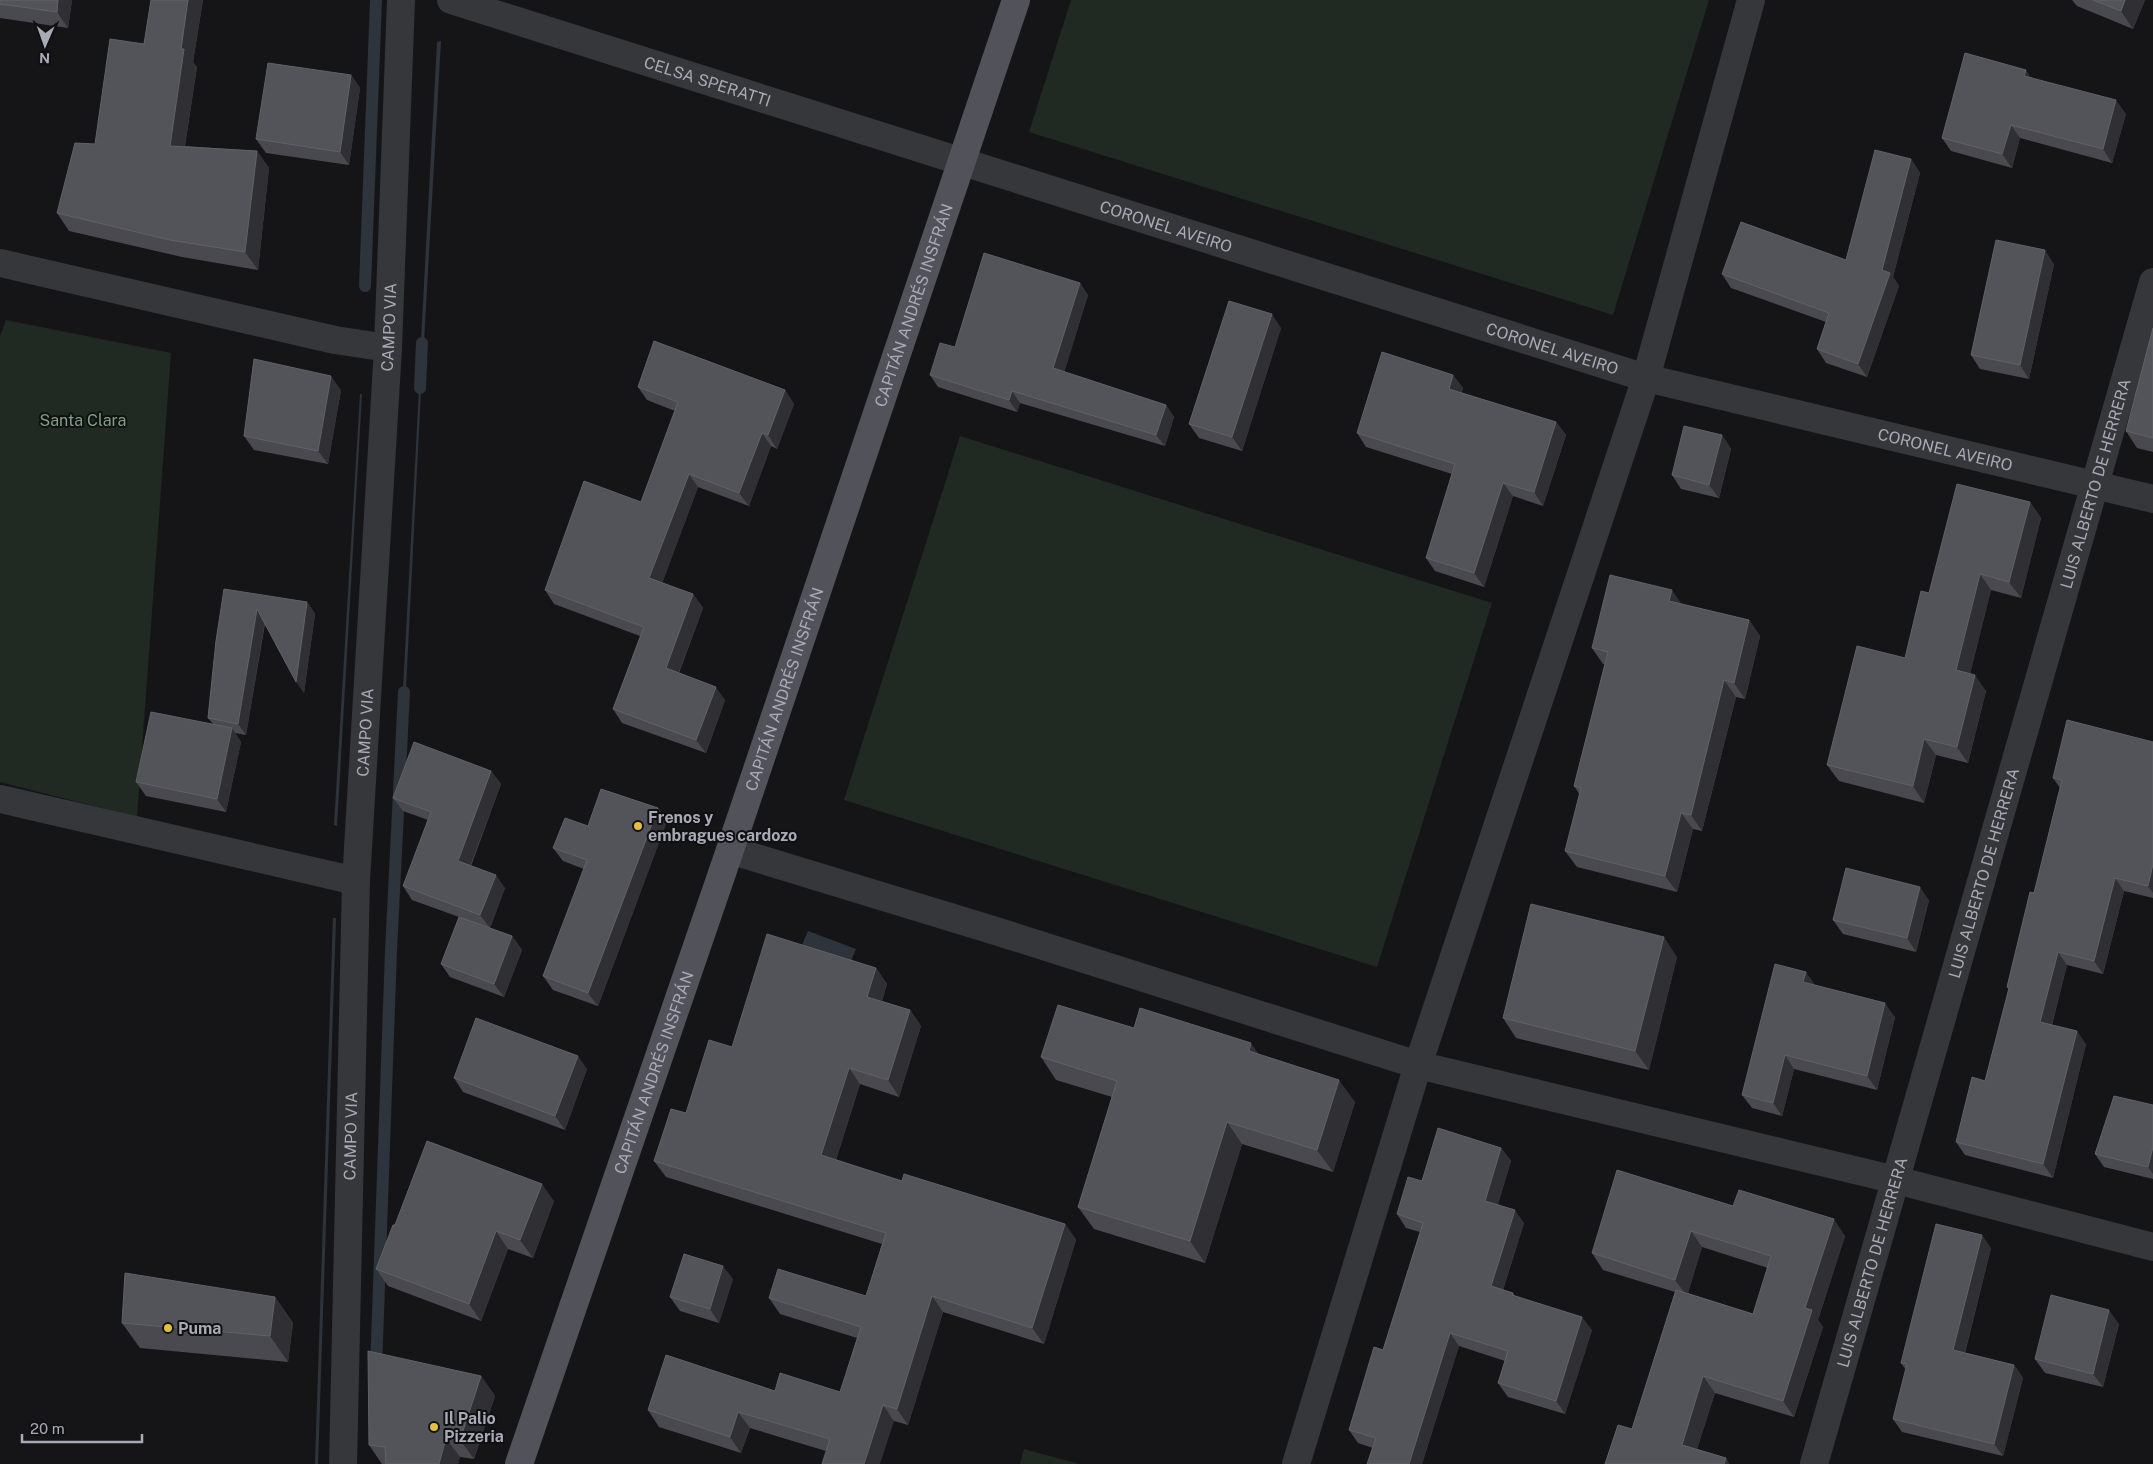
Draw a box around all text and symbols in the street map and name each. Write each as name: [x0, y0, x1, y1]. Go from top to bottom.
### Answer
north arrow: [20, 20, 70, 70]
text: N: [39, 50, 50, 66]
street label: CELSA SPERATTI: [642, 53, 773, 111]
street label: CORONEL AVEIRO: [1097, 197, 1234, 257]
street label: CAPITÁN ANDRÉS INSFRÁN: [871, 201, 957, 410]
street label: CAMPO VIA: [378, 283, 400, 372]
street label: CORONEL AVEIRO: [1484, 319, 1621, 379]
street label: LUIS ALBERTO DE HERRERA: [2057, 376, 2135, 591]
park label: Santa Clara: [40, 411, 126, 430]
street label: CORONEL AVEIRO: [1876, 425, 2014, 475]
street label: CAPITÁN ANDRÉS INSFRÁN: [742, 585, 828, 793]
street label: CAMPO VIA: [353, 688, 378, 777]
street label: LUIS ALBERTO DE HERRERA: [1945, 766, 2023, 980]
place label: Frenos y embragues cardozo: [648, 808, 797, 845]
marker: Frenos y embragues cardozo: [632, 820, 644, 832]
street label: CAPITÁN ANDRÉS INSFRÁN: [610, 969, 698, 1177]
street label: CAMPO VIA: [340, 1092, 361, 1181]
street label: LUIS ALBERTO DE HERRERA: [1833, 1155, 1912, 1370]
place label: Puma: [178, 1319, 221, 1338]
marker: Puma: [162, 1322, 174, 1334]
place label: Il Palio Pizzeria: [444, 1409, 504, 1446]
scale bar: [22, 1412, 142, 1444]
text: 20 m: [30, 1420, 65, 1437]
marker: Il Palio Pizzeria: [428, 1421, 440, 1433]

